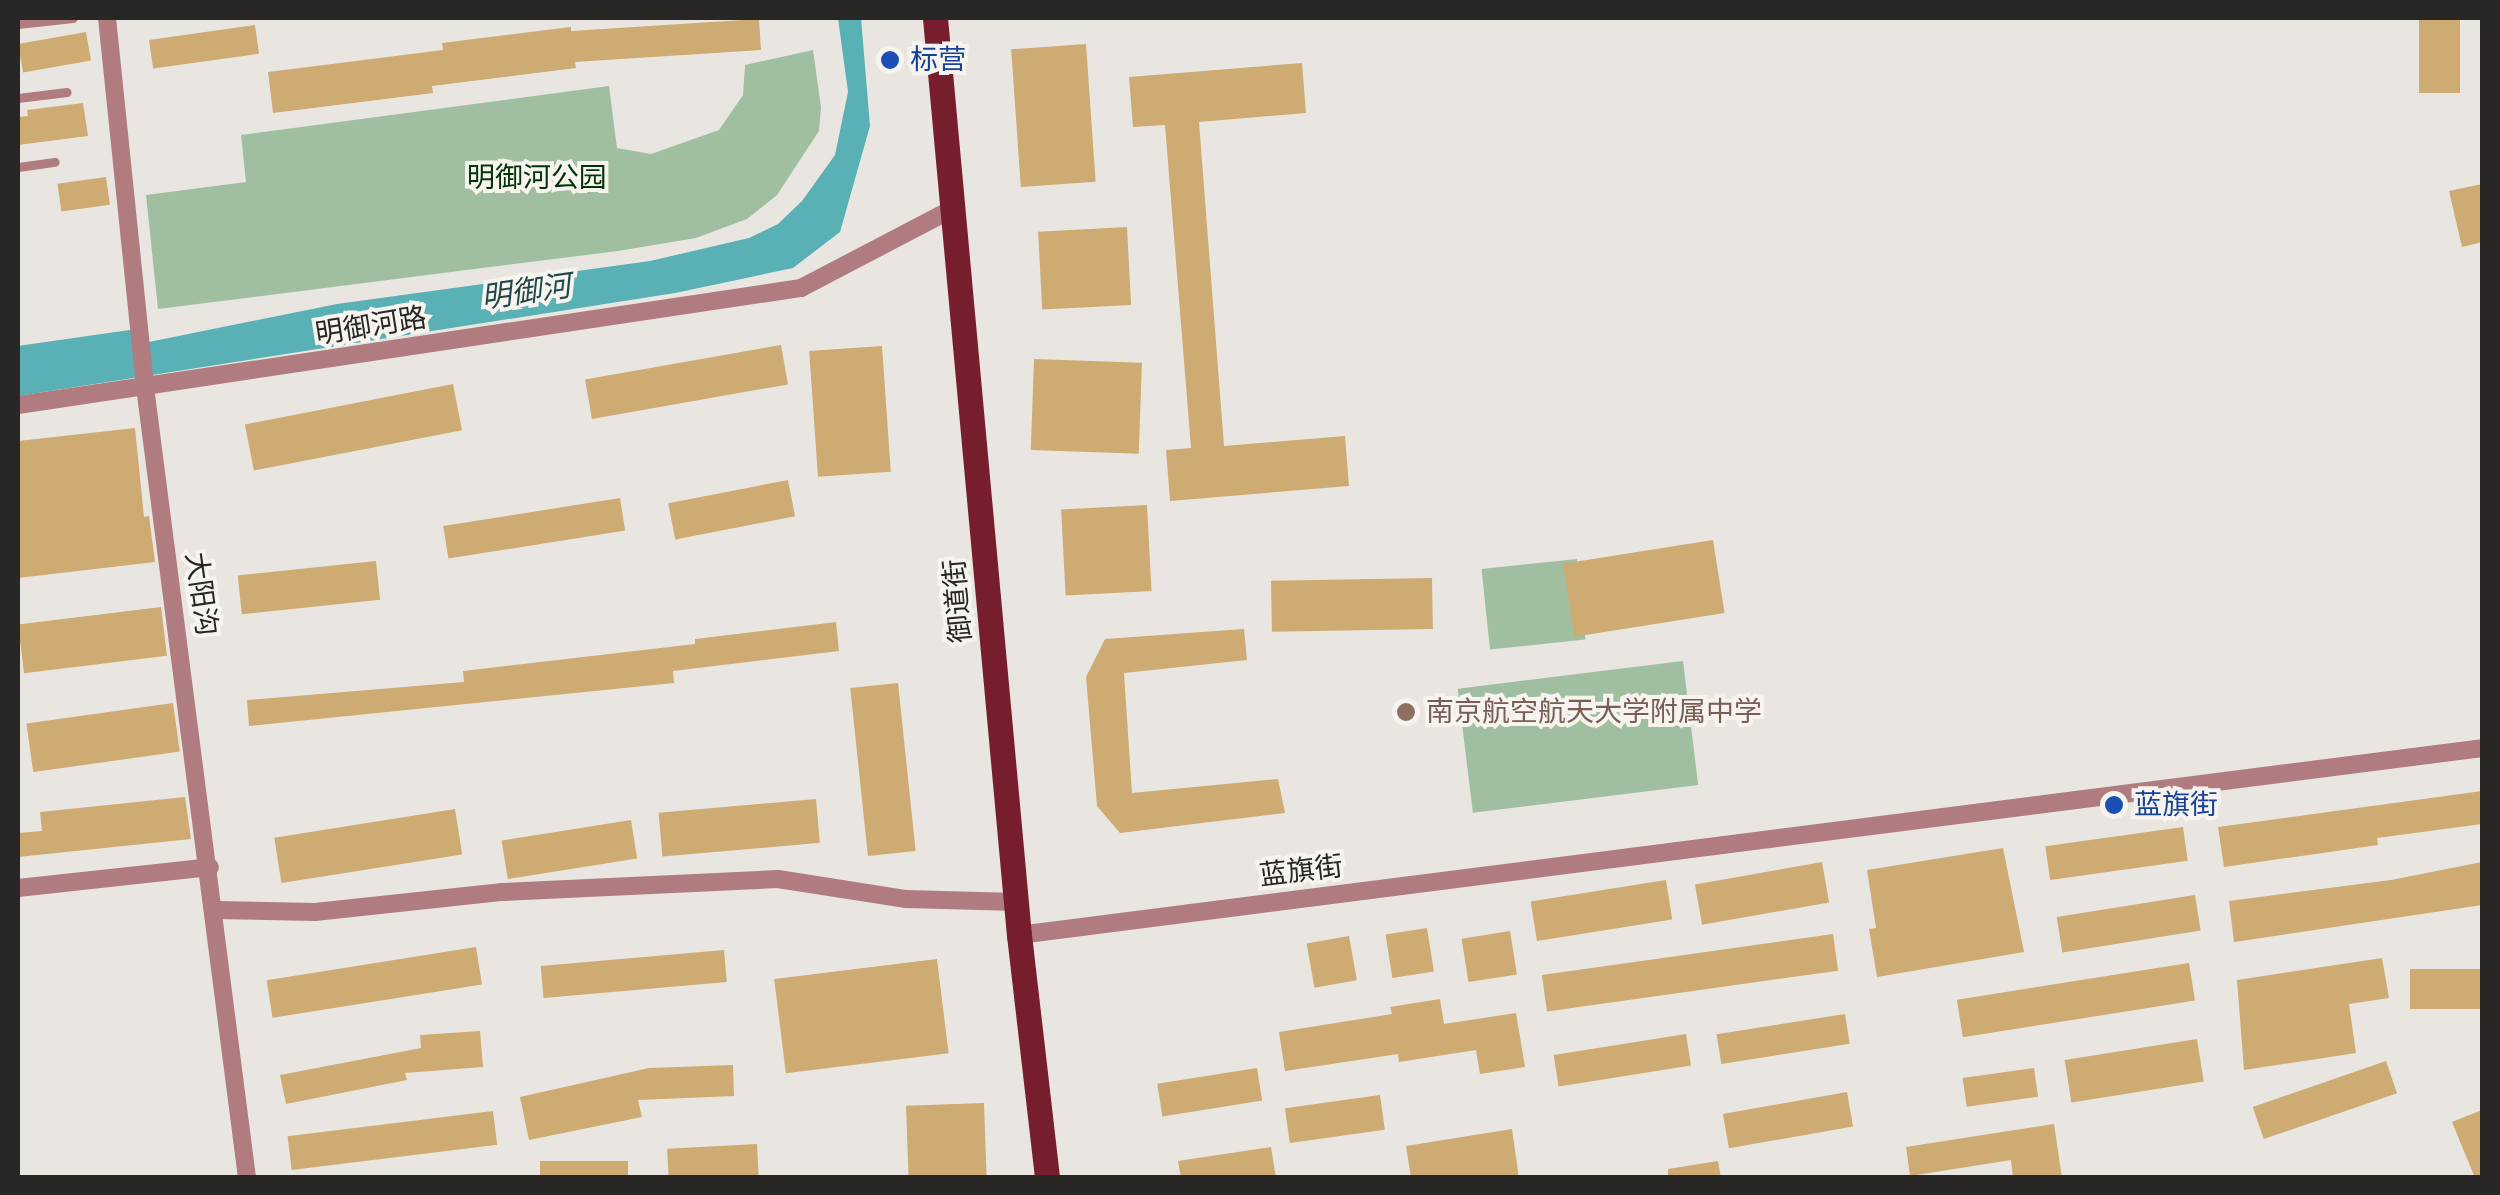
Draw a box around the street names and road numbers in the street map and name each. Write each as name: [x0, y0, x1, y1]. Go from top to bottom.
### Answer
street label: 明御河路: [313, 301, 429, 351]
street label: 大阳沟: [179, 550, 223, 638]
street label: 御道街: [938, 558, 978, 644]
street label: 蓝旗街: [1257, 849, 1345, 893]

